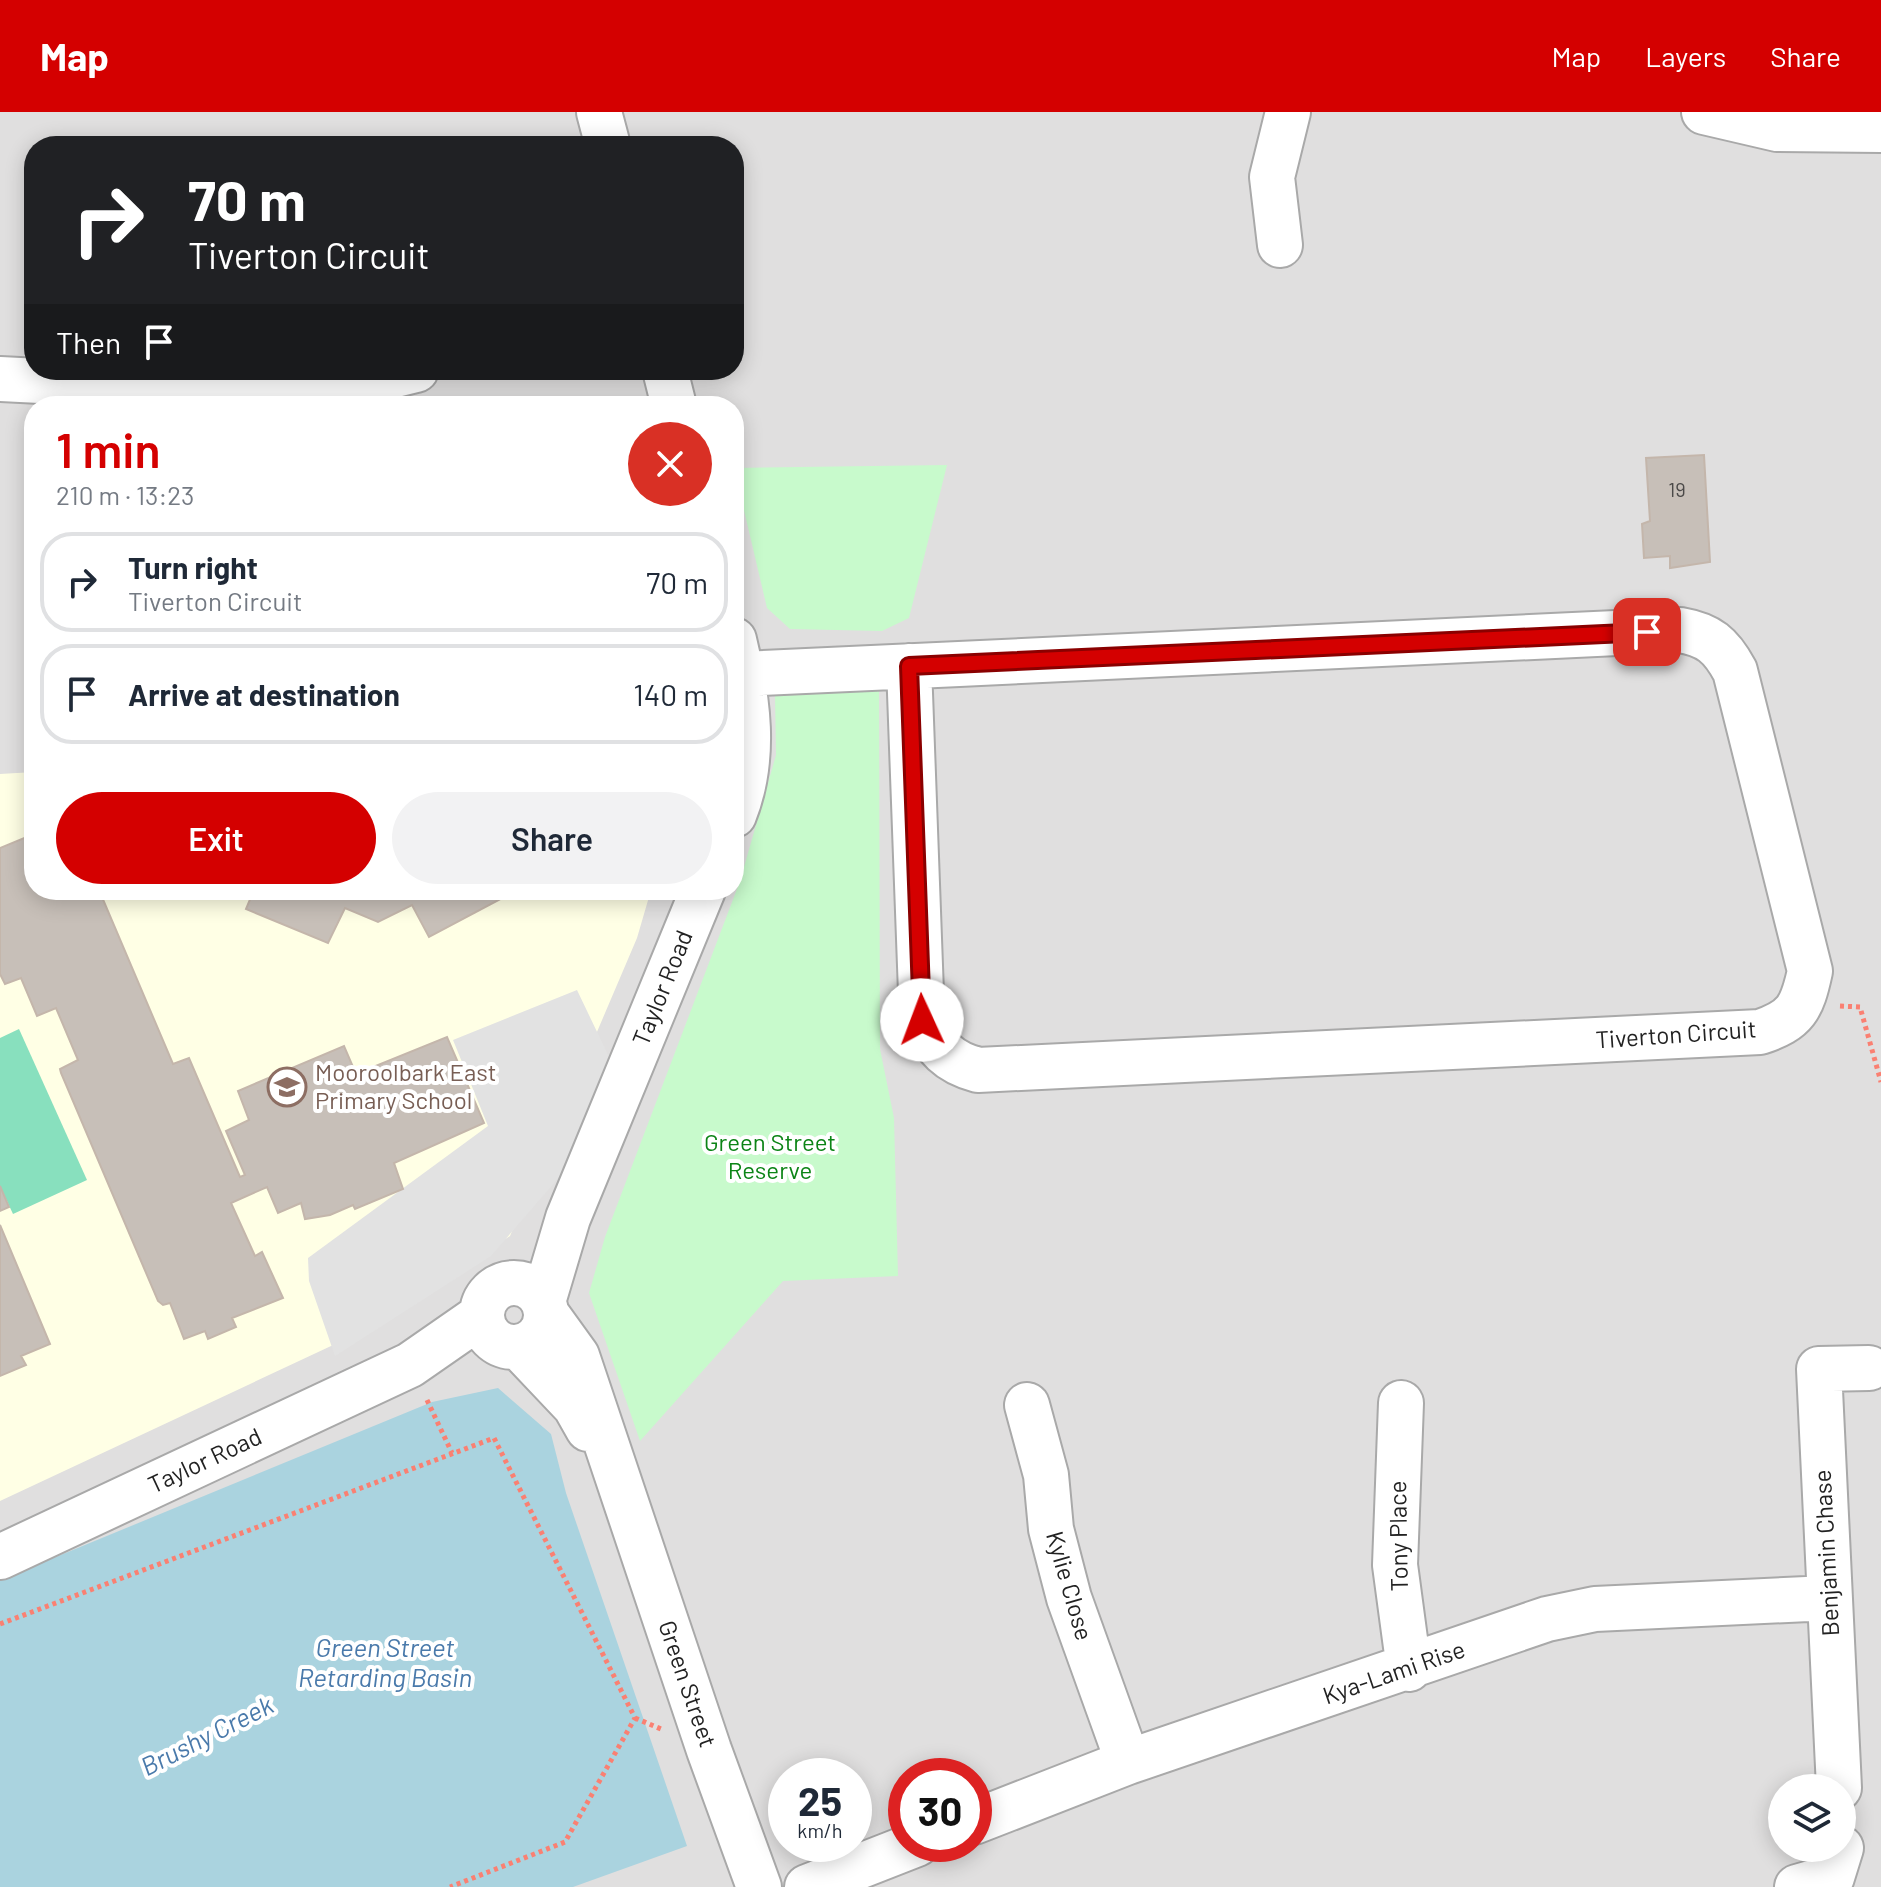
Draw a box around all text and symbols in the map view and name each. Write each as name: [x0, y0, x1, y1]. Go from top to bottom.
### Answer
text: Map: [40, 33, 109, 79]
text: Map: [1551, 39, 1601, 73]
text: Layers: [1645, 39, 1726, 73]
text: Share: [1770, 39, 1841, 73]
text: 70 m: [188, 165, 306, 232]
icon: right: [56, 168, 160, 272]
text: Tiverton Circuit: [188, 233, 430, 276]
icon: arrive: [137, 320, 181, 364]
text: Then: [56, 324, 121, 360]
text: 1 min: [56, 420, 161, 478]
button: close: [628, 422, 712, 506]
house number: 19: [1668, 477, 1686, 501]
text: 210 m · 13:23: [56, 479, 194, 510]
text: Turn right: [128, 549, 258, 585]
icon: right: [60, 560, 104, 604]
text: 70 m: [646, 564, 708, 600]
text: Tiverton Circuit: [128, 585, 302, 616]
pin: [1613, 598, 1681, 666]
icon: arrive: [1625, 610, 1669, 654]
icon: arrive: [60, 672, 104, 716]
text: Arrive at destination: [128, 676, 400, 712]
text: 140 m: [633, 676, 708, 712]
button: Exit: [56, 792, 376, 884]
button: Share: [392, 792, 712, 884]
street label: Taylor Road: [625, 926, 698, 1049]
position arrow: [880, 978, 964, 1062]
street label: Tiverton Circuit: [1595, 1013, 1757, 1054]
place label: Mooroolbark East Primary School: [315, 1057, 497, 1114]
school or university icon: Mooroolbark East Primary School: [266, 1066, 308, 1108]
park label: Green Street Reserve: [704, 1127, 836, 1184]
street label: Taylor Road: [143, 1421, 266, 1499]
street label: Benjamin Chase: [1807, 1469, 1844, 1637]
street label: Tony Place: [1382, 1480, 1413, 1592]
street label: Kylie Close: [1041, 1528, 1100, 1643]
street label: Green Street: [653, 1616, 724, 1751]
water label: Green Street Retarding Basin: [298, 1631, 472, 1692]
street label: Kya-Lami Rise: [1319, 1634, 1468, 1709]
water label: Brushy Creek: [135, 1688, 278, 1781]
speed limit sign: 30: [888, 1758, 992, 1862]
map controls: [1768, 1774, 1856, 1862]
button: layers: [1768, 1774, 1856, 1862]
text: 25: [798, 1776, 842, 1824]
text: km/h: [797, 1818, 843, 1842]

